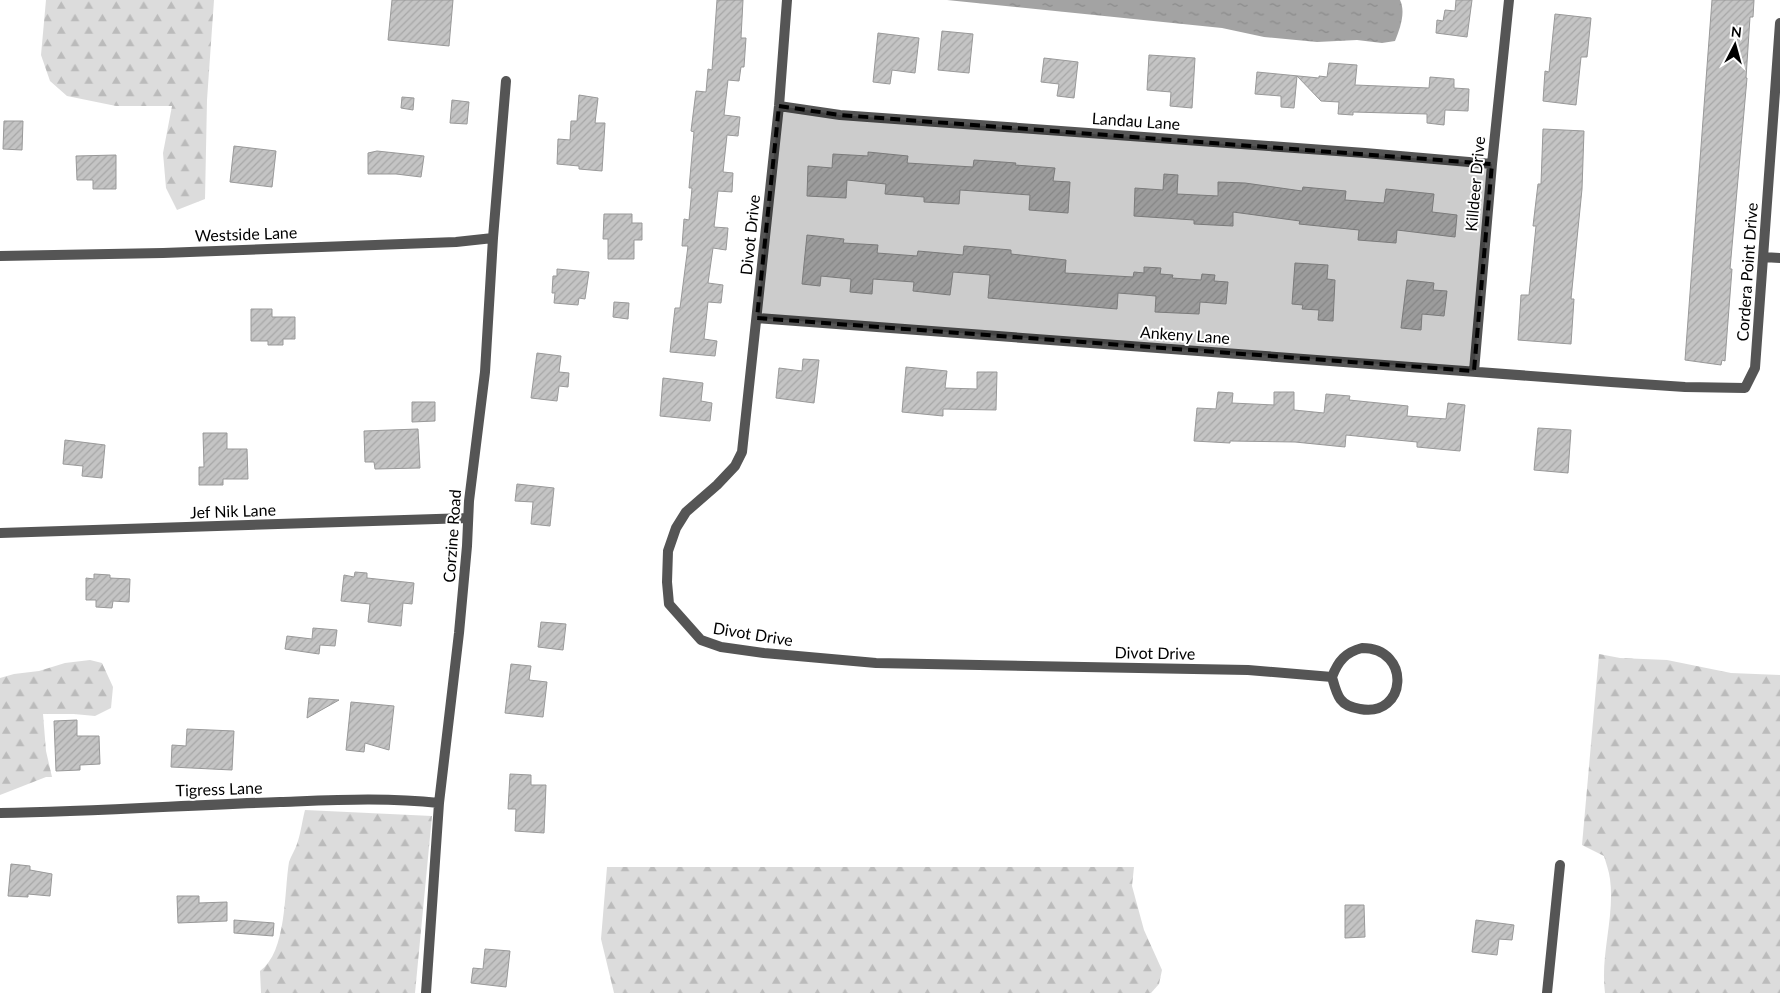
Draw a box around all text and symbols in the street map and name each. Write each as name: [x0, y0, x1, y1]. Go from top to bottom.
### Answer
north arrow: [1710, 20, 1760, 70]
text: N: [1730, 23, 1743, 41]
street label: Landau Lane: [1091, 108, 1181, 133]
street label: Killdeer Drive: [1461, 136, 1488, 232]
street label: Divot Drive: [736, 194, 763, 276]
street label: Cordera Point Drive: [1732, 202, 1761, 342]
street label: Westside Lane: [194, 222, 298, 245]
street label: Ankeny Lane: [1139, 322, 1231, 347]
street label: Corzine Road: [439, 489, 464, 583]
street label: Jef Nik Lane: [190, 500, 276, 521]
street label: Divot Drive: [712, 618, 794, 649]
street label: Divot Drive: [1114, 642, 1196, 663]
street label: Tigress Lane: [175, 777, 263, 800]

